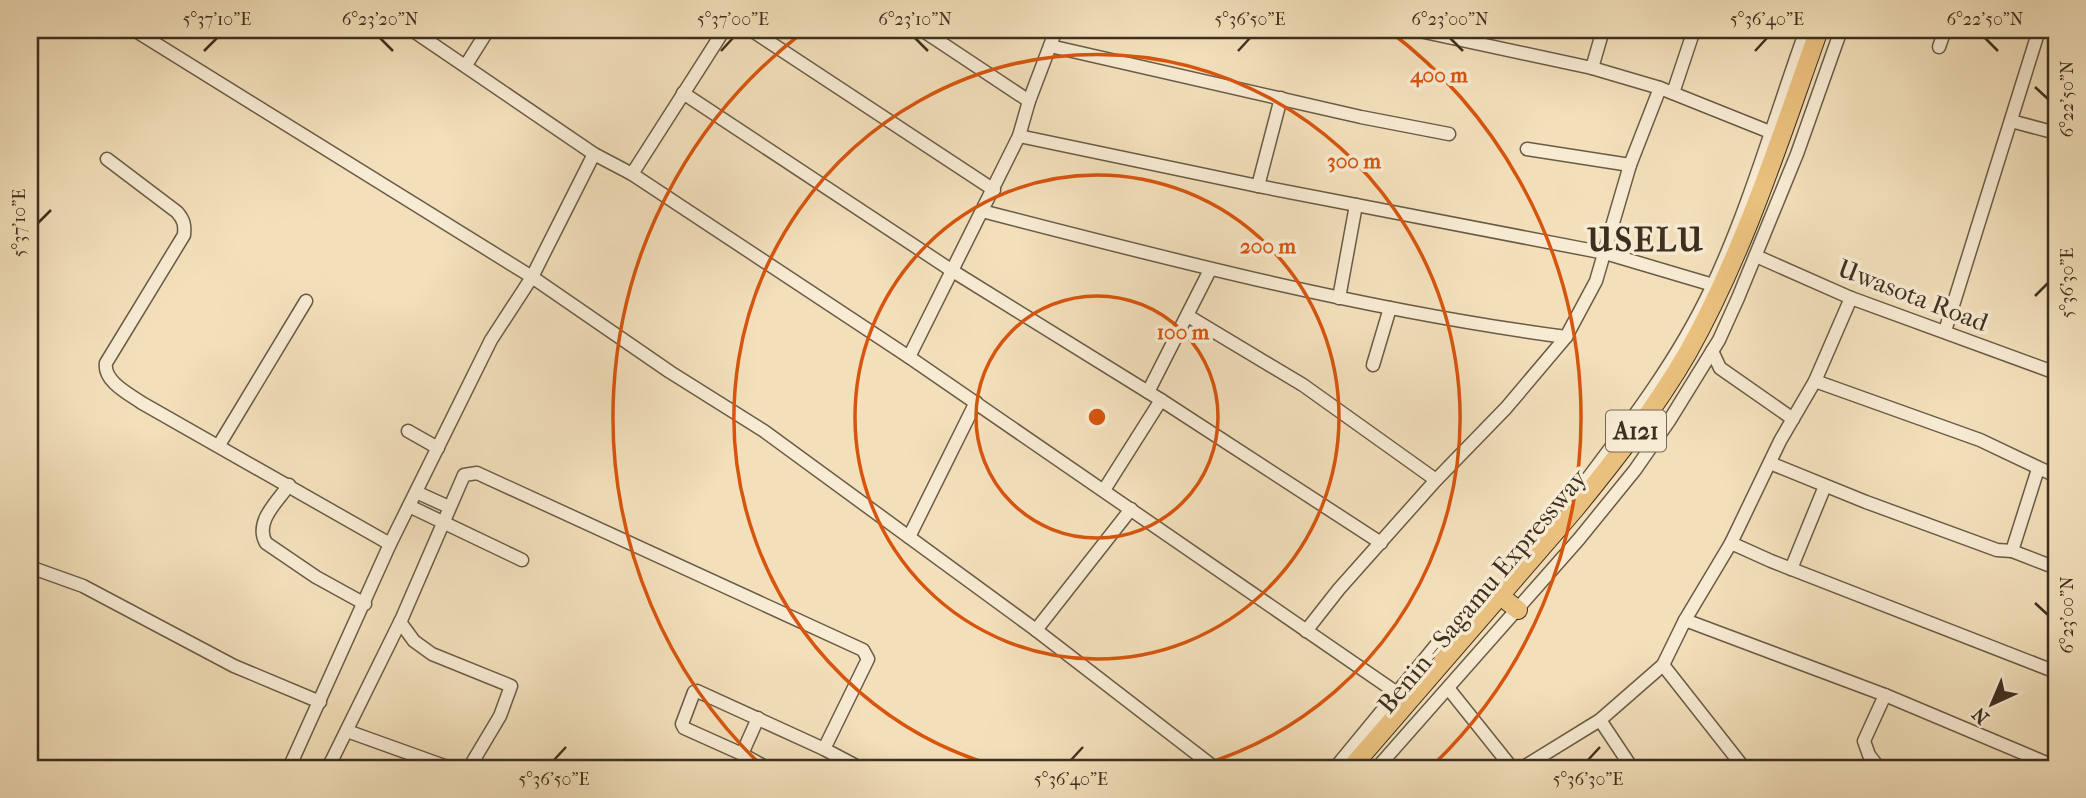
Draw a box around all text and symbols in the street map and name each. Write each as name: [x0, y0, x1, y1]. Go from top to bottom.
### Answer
text: 5°37'10"E: [183, 9, 251, 30]
text: 6°23'20"N: [342, 9, 419, 30]
text: 5°37'00"E: [697, 9, 769, 30]
text: 6°23'10"N: [878, 9, 952, 30]
text: 5°36'50"E: [1215, 9, 1285, 30]
text: 6°23'00"N: [1411, 9, 1489, 30]
text: 5°36'40"E: [1730, 9, 1804, 30]
text: 6°22'50"N: [1947, 9, 2024, 30]
text: 6°22'50"N: [2057, 60, 2078, 137]
text: 400 m: [1409, 63, 1468, 88]
text: 300 m: [1327, 149, 1381, 173]
text: 5°37'10"E: [9, 189, 30, 257]
district label: USELU: [1587, 221, 1705, 260]
text: 200 m: [1240, 234, 1297, 258]
text: 5°36'30"E: [2057, 248, 2078, 318]
street label: Uwasota Road: [1833, 253, 1993, 339]
text: 100 m: [1157, 320, 1210, 344]
centre of rings: [1085, 405, 1109, 429]
road number: A121: [1606, 410, 1666, 452]
street label: Benin - Sagamu Expressway: [1371, 462, 1594, 720]
text: 6°23'00"N: [2057, 576, 2078, 654]
north arrow: [1956, 668, 2026, 738]
text: N: [1968, 702, 1994, 728]
text: 5°36'50"E: [519, 769, 589, 790]
text: 5°36'40"E: [1034, 769, 1108, 790]
text: 5°36'30"E: [1553, 769, 1623, 790]

